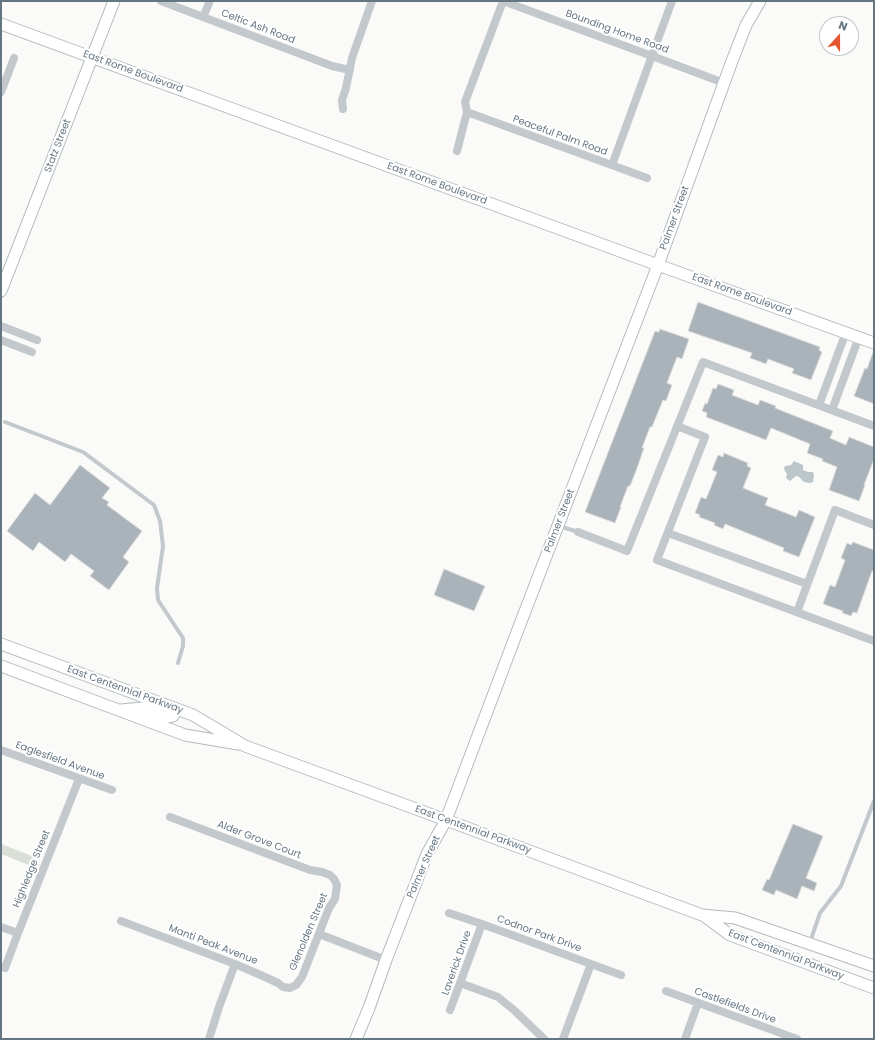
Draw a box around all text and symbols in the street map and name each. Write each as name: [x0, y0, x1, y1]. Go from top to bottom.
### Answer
street label: Celtic Ash Road: [219, 7, 297, 47]
street label: Bounding Home Road: [564, 8, 670, 56]
north arrow: [819, 16, 859, 56]
text: N: [836, 17, 850, 35]
street label: East Rome Boulevard: [81, 48, 185, 96]
street label: Peaceful Palm Road: [511, 113, 609, 159]
street label: Statz Street: [42, 118, 74, 174]
street label: East Rome Boulevard: [385, 160, 489, 208]
street label: Palmer Street: [658, 184, 692, 252]
street label: East Rome Boulevard: [690, 271, 794, 319]
street label: Palmer Street: [542, 487, 578, 555]
street label: East Centennial Parkway: [65, 663, 185, 717]
street label: Eaglesfield Avenue: [14, 739, 106, 783]
street label: East Centennial Parkway: [413, 803, 533, 857]
street label: Alder Grove Court: [215, 818, 303, 862]
street label: Highledge Street: [11, 828, 53, 910]
street label: Palmer Street: [405, 834, 443, 900]
street label: Glenolden Street: [287, 891, 331, 973]
street label: Codnor Park Drive: [495, 913, 583, 955]
street label: Manti Peak Avenue: [167, 922, 259, 968]
street label: East Centennial Parkway: [727, 927, 845, 983]
street label: Laverick Drive: [440, 929, 474, 997]
street label: Castlefields Drive: [692, 986, 778, 1026]

